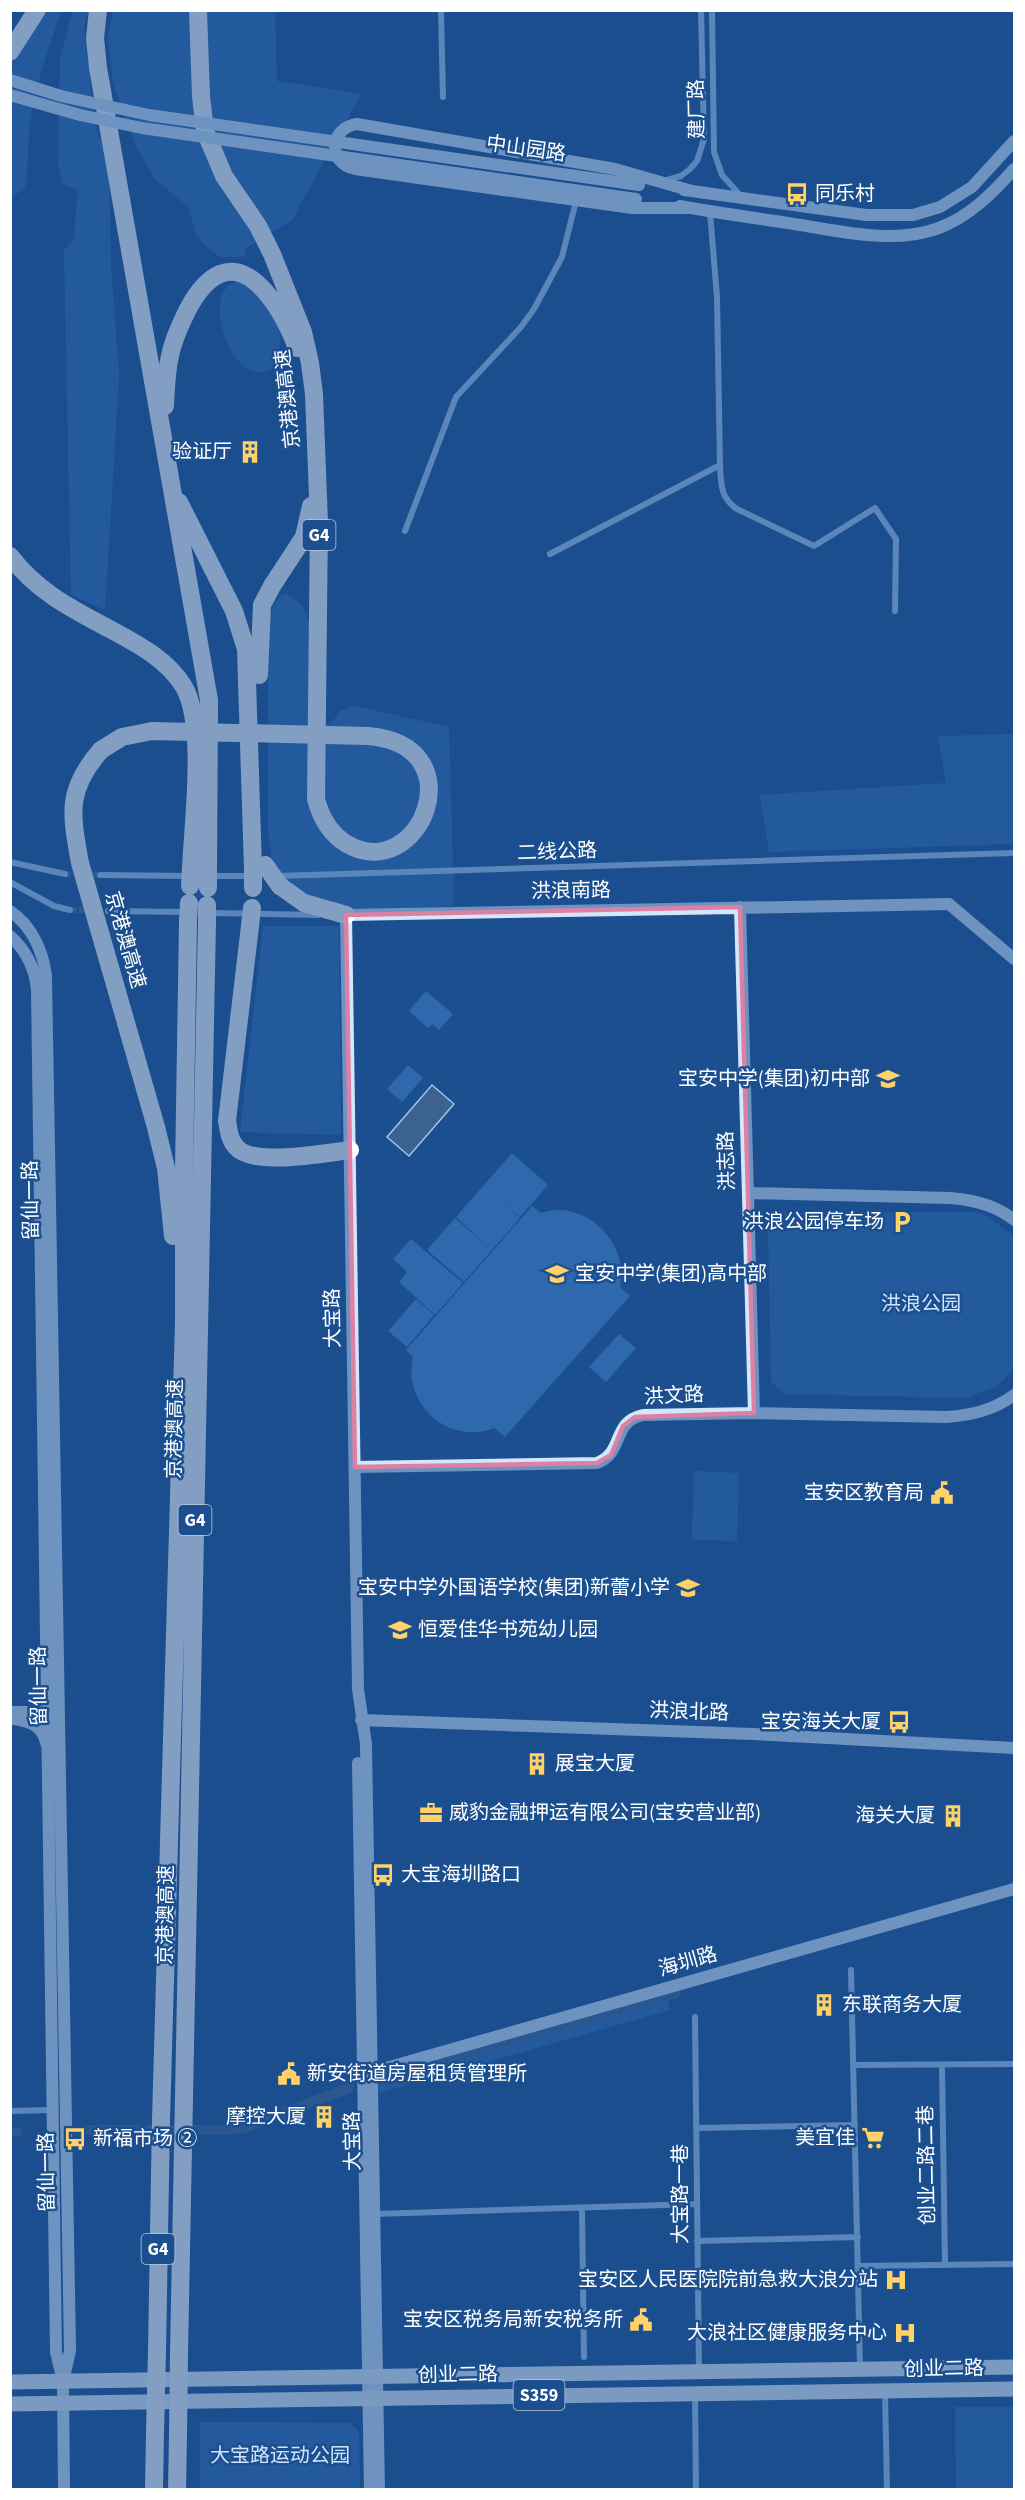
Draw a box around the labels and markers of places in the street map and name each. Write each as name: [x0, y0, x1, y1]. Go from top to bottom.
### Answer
place label: 同乐村: [815, 180, 875, 208]
bus stop icon: 同乐村: [784, 181, 810, 207]
place label: 验证厅: [172, 438, 232, 466]
building icon: 验证厅: [237, 439, 263, 465]
place label: 宝安中学(集团)初中部: [678, 1065, 870, 1093]
school or university icon: 宝安中学(集团)初中部: [875, 1066, 901, 1092]
place label: 洪浪公园停车场: [744, 1208, 884, 1236]
parking icon: 洪浪公园停车场: [889, 1209, 915, 1235]
place label: 宝安中学(集团)高中部: [575, 1260, 767, 1288]
school or university icon: 宝安中学(集团)高中部: [544, 1261, 570, 1287]
place label: 宝安区教育局: [804, 1479, 924, 1507]
public building icon: 宝安区教育局: [929, 1480, 955, 1506]
place label: 宝安中学外国语学校(集团)新蕾小学: [358, 1574, 670, 1602]
school or university icon: 宝安中学外国语学校(集团)新蕾小学: [675, 1575, 701, 1601]
place label: 恒爱佳华书苑幼儿园: [418, 1616, 598, 1644]
school or university icon: 恒爱佳华书苑幼儿园: [387, 1617, 413, 1643]
place label: 宝安海关大厦: [761, 1708, 881, 1736]
bus stop icon: 宝安海关大厦: [886, 1709, 912, 1735]
place label: 展宝大厦: [555, 1750, 635, 1778]
building icon: 展宝大厦: [524, 1751, 550, 1777]
place label: 威豹金融押运有限公司(宝安营业部): [449, 1799, 761, 1827]
office icon: 威豹金融押运有限公司(宝安营业部): [418, 1800, 444, 1826]
place label: 海关大厦: [855, 1802, 935, 1830]
building icon: 海关大厦: [940, 1803, 966, 1829]
place label: 大宝海圳路口: [401, 1861, 521, 1889]
bus stop icon: 大宝海圳路口: [370, 1862, 396, 1888]
place label: 东联商务大厦: [842, 1991, 962, 2019]
building icon: 东联商务大厦: [811, 1992, 837, 2018]
place label: 新安街道房屋租赁管理所: [307, 2060, 527, 2088]
public building icon: 新安街道房屋租赁管理所: [276, 2061, 302, 2087]
place label: 摩控大厦: [226, 2103, 306, 2131]
building icon: 摩控大厦: [311, 2104, 337, 2130]
place label: 美宜佳: [795, 2124, 855, 2152]
place label: 新福市场 ②: [93, 2125, 197, 2153]
supermarket icon: 美宜佳: [860, 2125, 886, 2151]
bus stop icon: 新福市场 ②: [62, 2126, 88, 2152]
place label: 宝安区人民医院院前急救大浪分站: [578, 2266, 878, 2294]
hospital icon: 宝安区人民医院院前急救大浪分站: [883, 2267, 909, 2293]
place label: 宝安区税务局新安税务所: [403, 2306, 623, 2334]
public building icon: 宝安区税务局新安税务所: [628, 2307, 654, 2333]
place label: 大浪社区健康服务中心: [687, 2319, 887, 2347]
hospital icon: 大浪社区健康服务中心: [892, 2320, 918, 2346]

